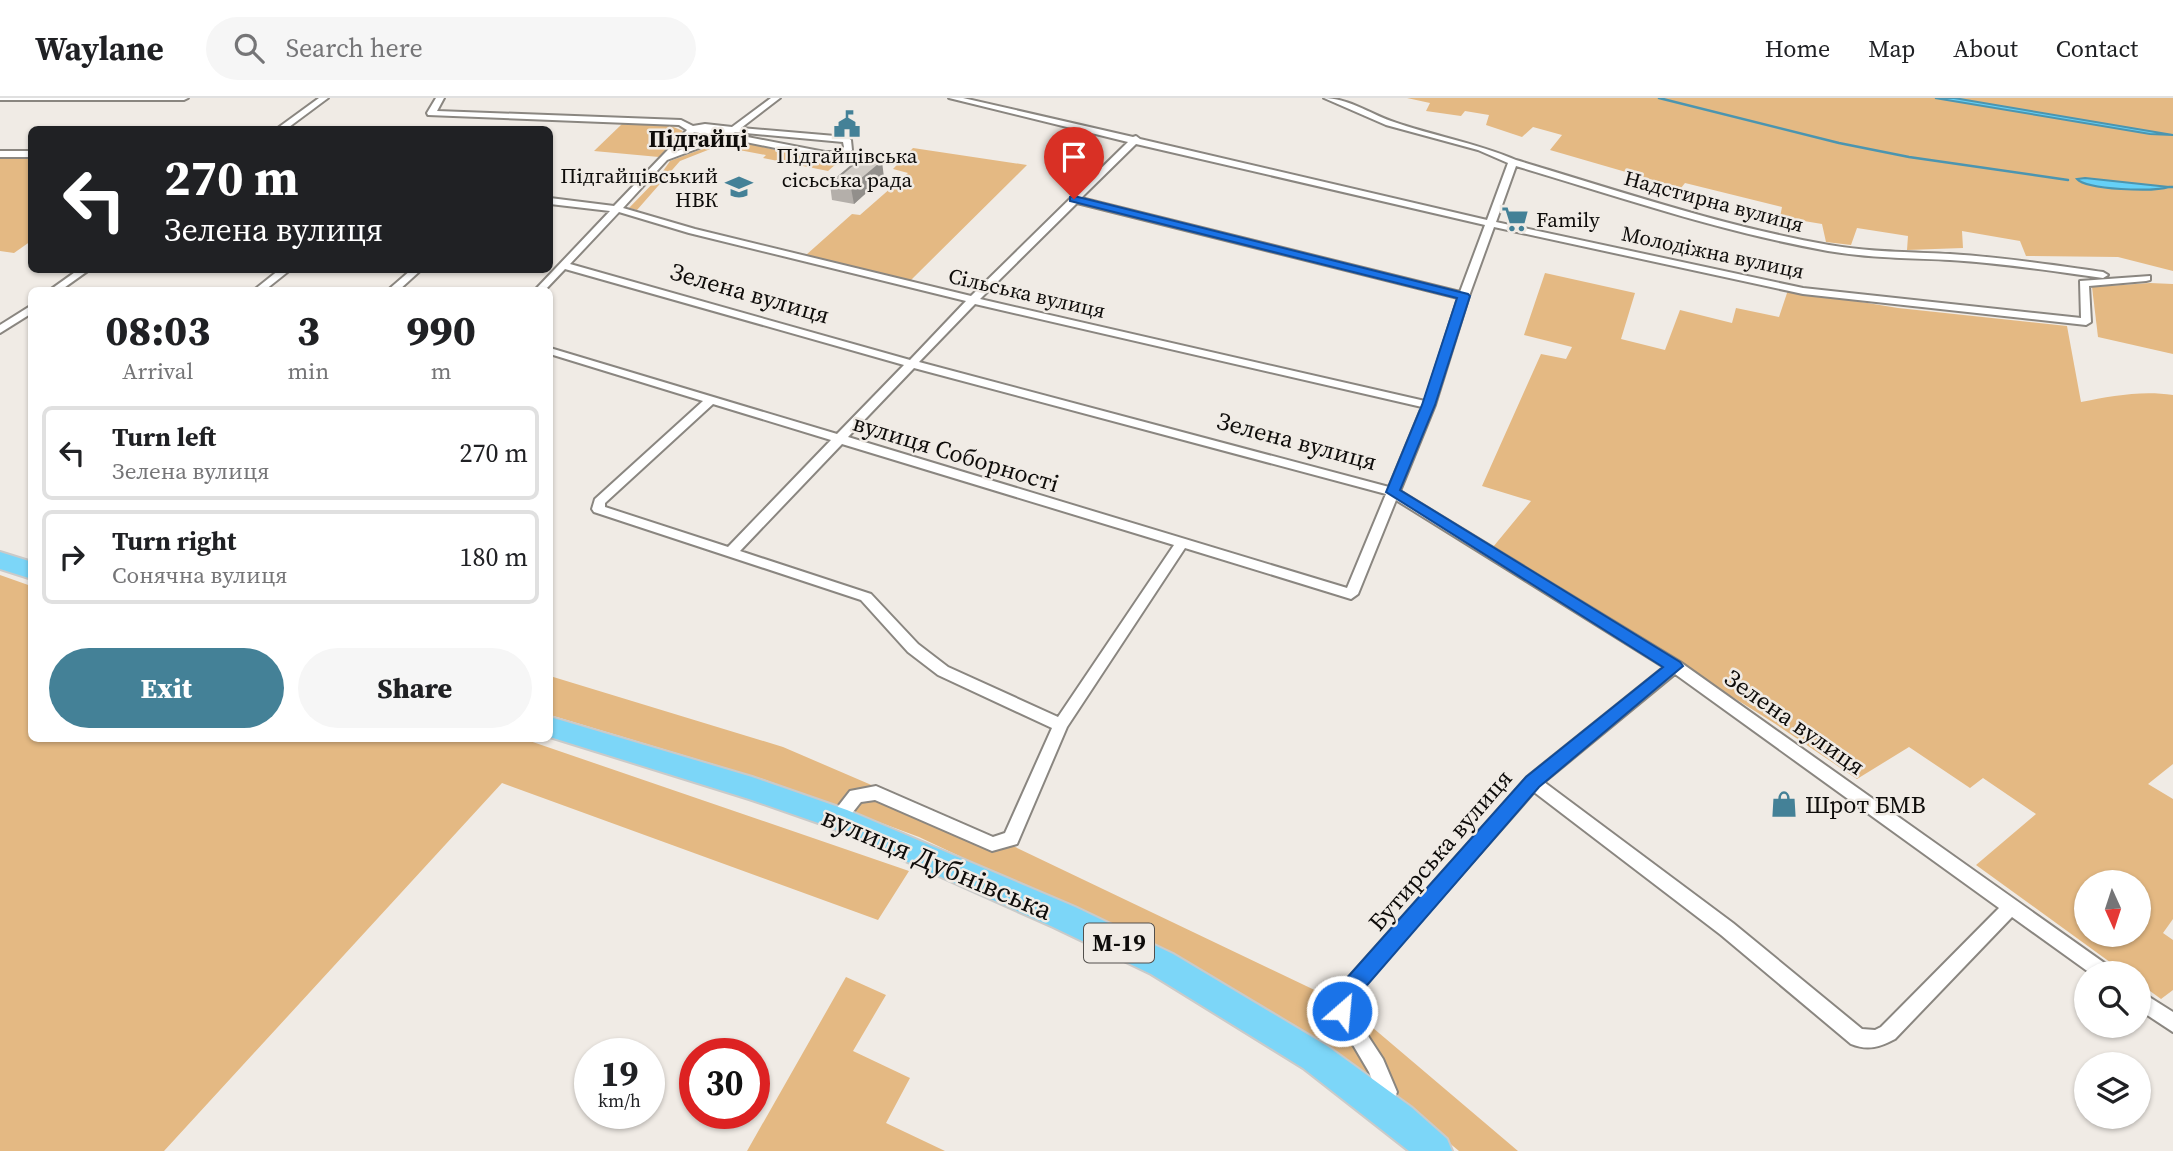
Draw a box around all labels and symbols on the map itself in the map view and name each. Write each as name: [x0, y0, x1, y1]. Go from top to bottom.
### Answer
public building icon: Підгайцівська сісьська рада: [832, 109, 862, 139]
district label: Підгайці: [649, 123, 747, 155]
pin: [1044, 127, 1104, 199]
place label: Підгайцівська сісьська рада: [777, 141, 918, 194]
place label: Підгайцівський НВК: [560, 161, 718, 214]
street label: Надстирна вулиця: [1621, 163, 1807, 239]
school or university icon: Підгайцівський НВК: [724, 172, 754, 202]
supermarket icon: Family: [1500, 204, 1530, 234]
place label: Family: [1536, 205, 1600, 234]
street label: Молодіжна вулиця: [1619, 218, 1807, 286]
street label: Зелена вулиця: [666, 254, 834, 332]
street label: Сільська вулиця: [946, 261, 1108, 325]
street label: Зелена вулиця: [1213, 404, 1381, 478]
street label: вулиця Соборності: [849, 406, 1063, 500]
street label: Зелена вулиця: [1718, 661, 1872, 783]
street label: Бутирська вулиця: [1361, 762, 1519, 938]
place label: Шрот БМВ: [1805, 788, 1926, 821]
shop icon: Шрот БМВ: [1769, 789, 1799, 819]
street label: вулиця Дубнівська: [816, 797, 1059, 929]
north arrow: [2074, 870, 2151, 947]
road number: М-19: [1084, 923, 1154, 962]
position arrow: [1305, 974, 1379, 1048]
speed limit sign: 30: [679, 1038, 770, 1129]

